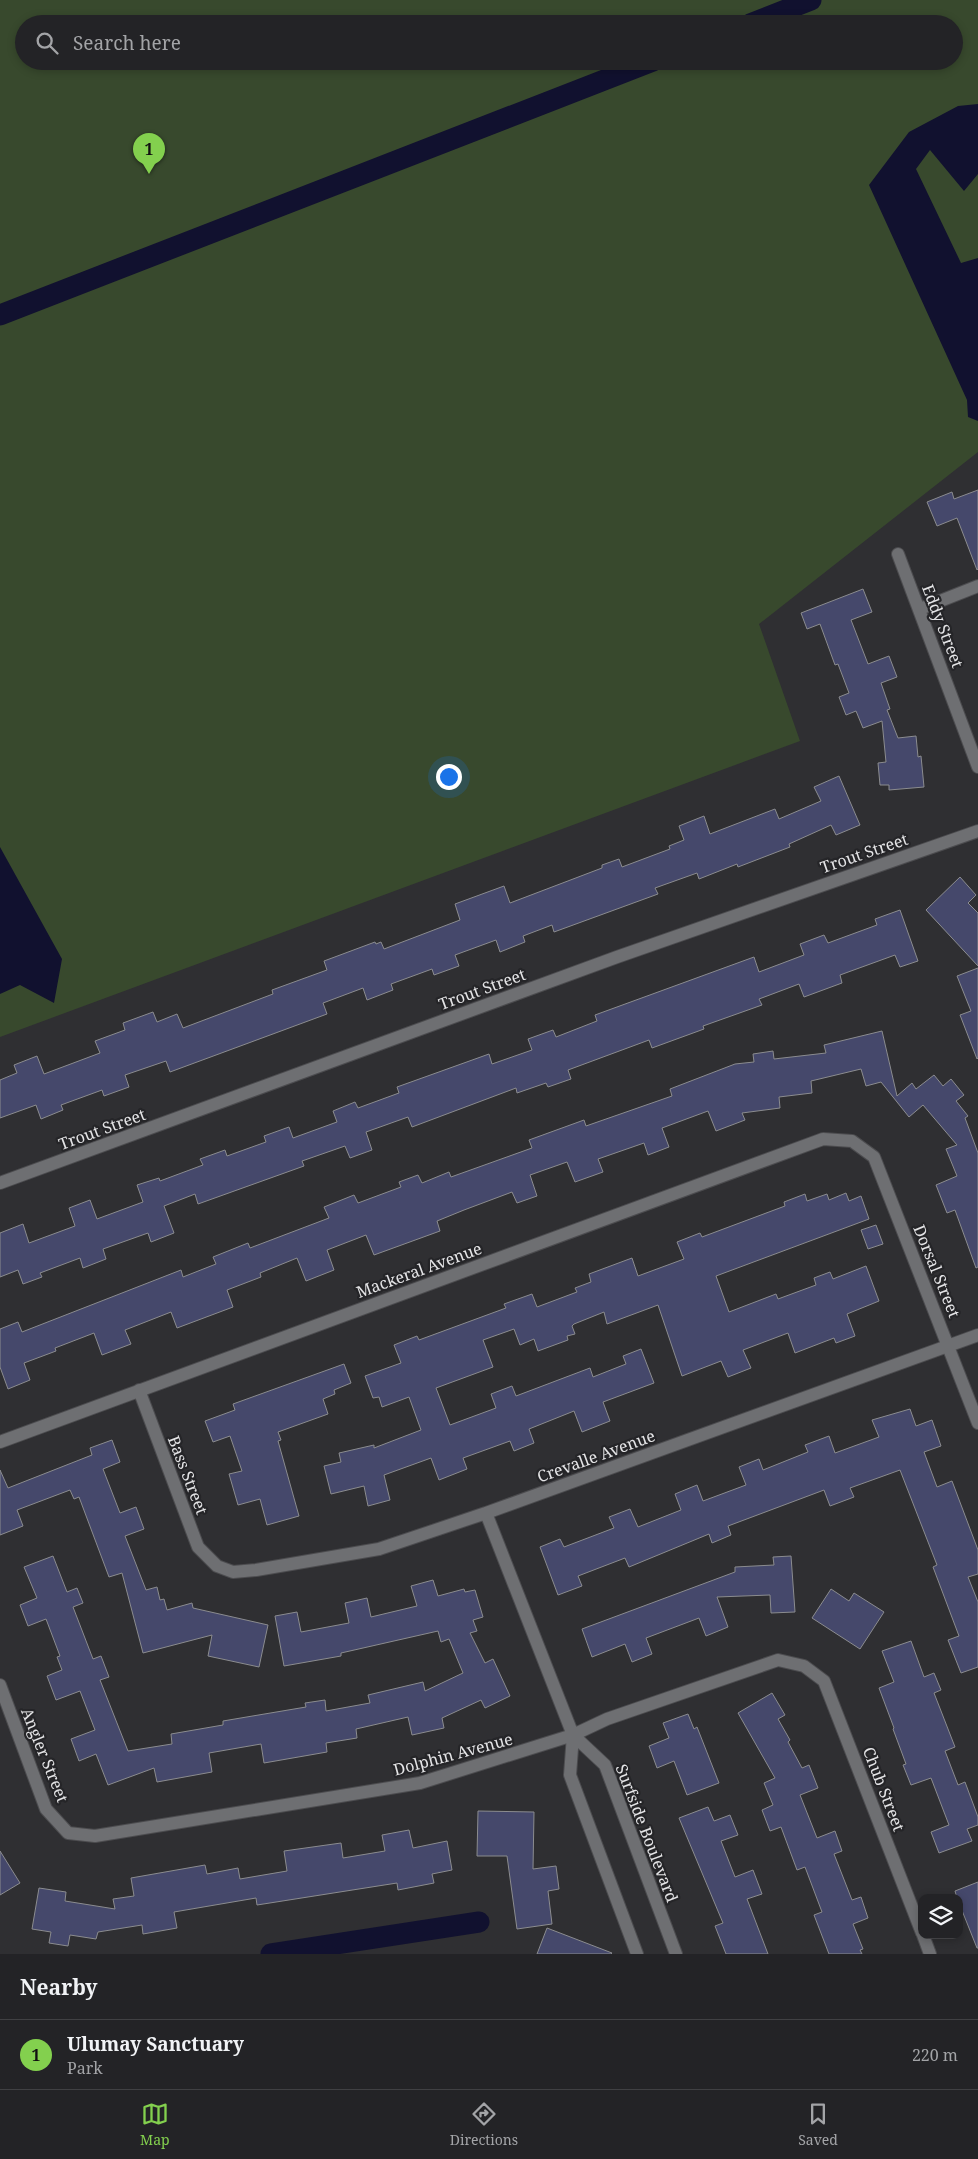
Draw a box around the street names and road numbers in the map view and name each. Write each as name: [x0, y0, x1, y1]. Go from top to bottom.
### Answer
street label: Eddy Street: [917, 581, 969, 671]
street label: Trout Street: [817, 828, 911, 878]
street label: Trout Street: [435, 963, 529, 1015]
street label: Trout Street: [55, 1103, 149, 1155]
street label: Dorsal Street: [908, 1221, 966, 1321]
street label: Mackeral Avenue: [353, 1237, 485, 1303]
street label: Crevalle Avenue: [534, 1424, 658, 1488]
street label: Bass Street: [163, 1432, 213, 1518]
street label: Angler Street: [16, 1704, 74, 1806]
street label: Dolphin Avenue: [391, 1728, 515, 1780]
street label: Chub Street: [858, 1744, 910, 1835]
street label: Surfside Boulevard: [611, 1761, 684, 1905]

